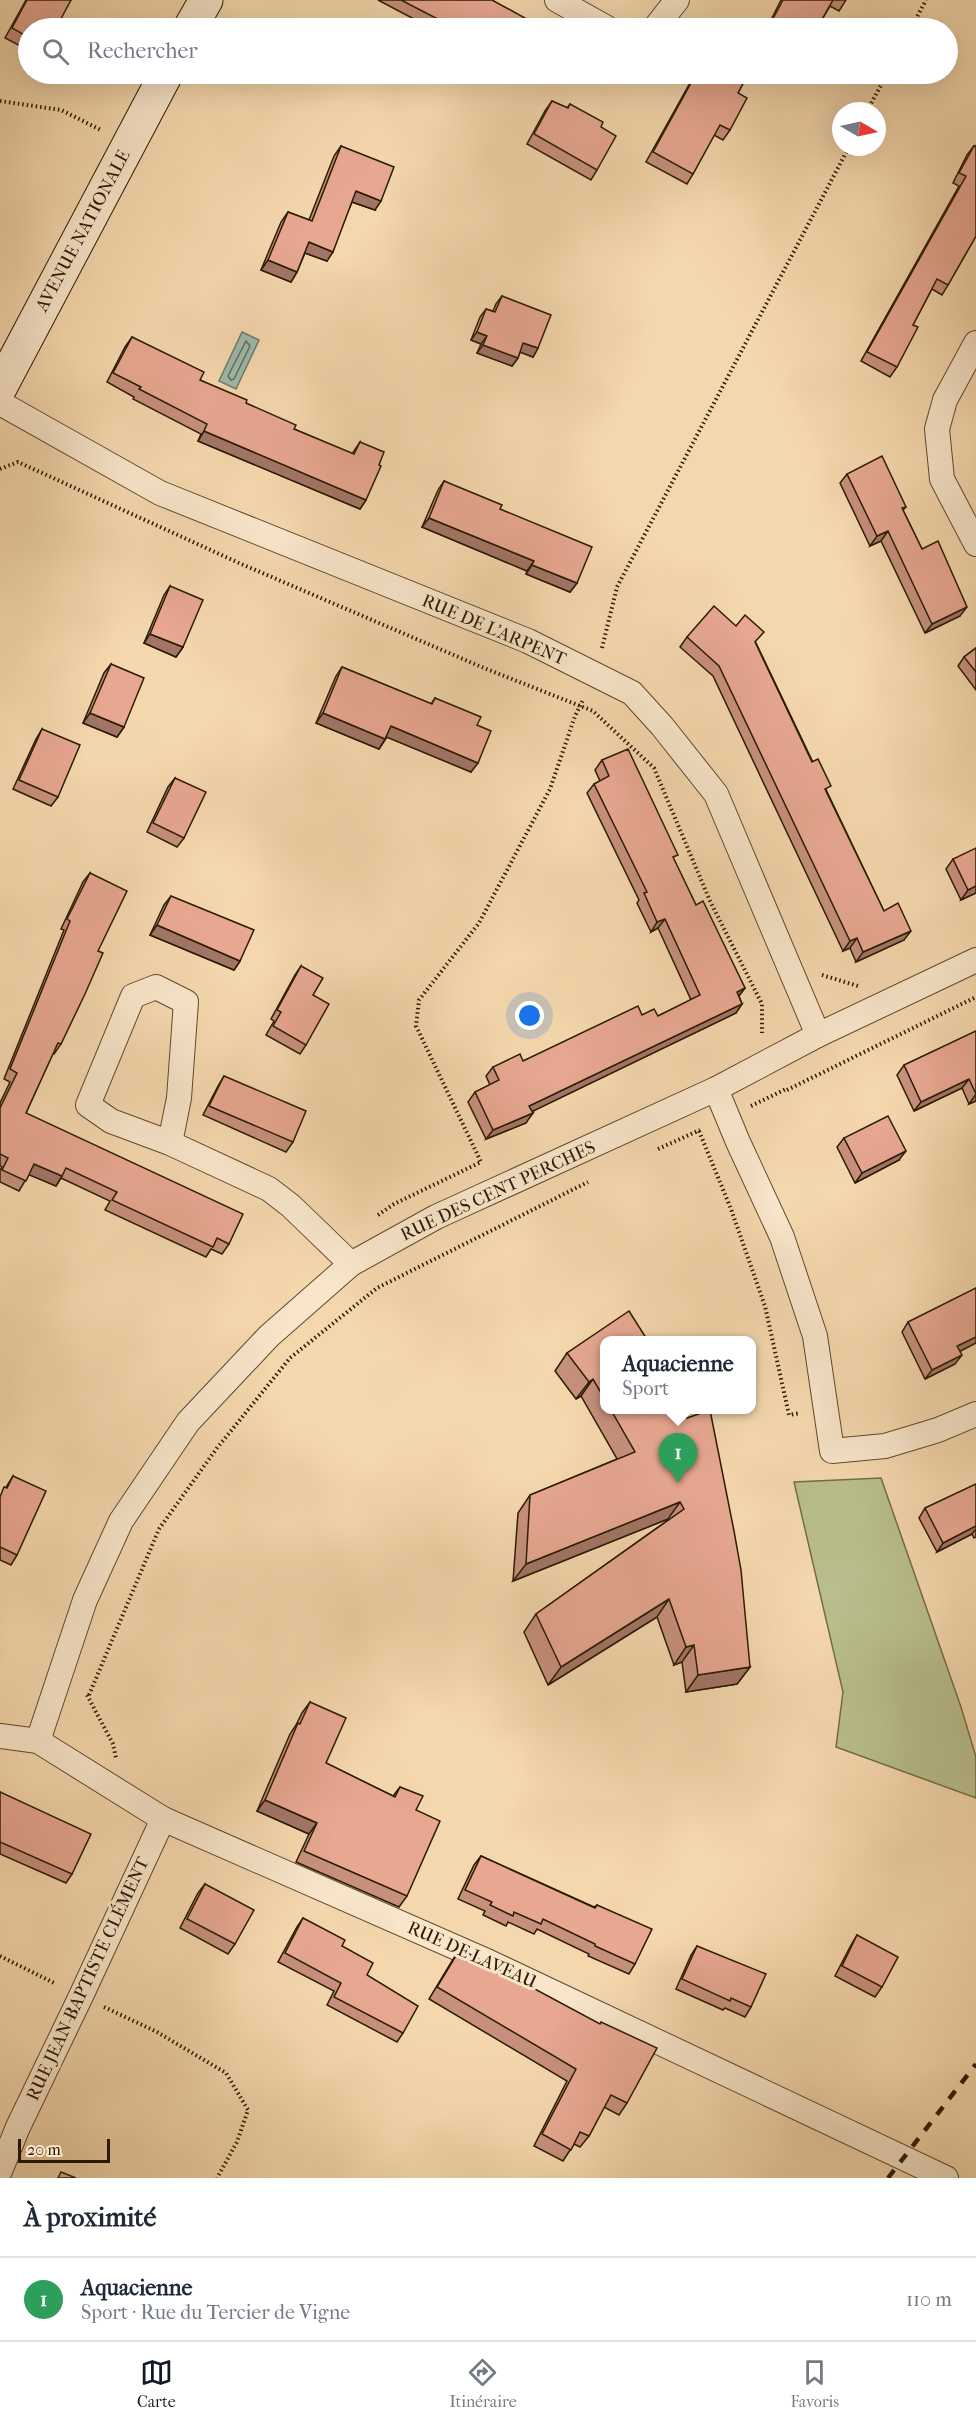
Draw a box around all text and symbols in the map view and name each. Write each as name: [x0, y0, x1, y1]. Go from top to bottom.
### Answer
search box: [18, 18, 958, 84]
icon: search: [39, 35, 72, 68]
text: Rechercher: [87, 38, 198, 64]
north arrow: [832, 102, 886, 156]
street label: AVENUE NATIONALE: [31, 147, 135, 316]
street label: RUE DE L'ARPENT: [419, 590, 570, 670]
your location: [515, 1001, 544, 1030]
street label: RUE DES CENT PERCHES: [397, 1137, 599, 1245]
popup: [600, 1336, 756, 1414]
text: Aquacienne: [622, 1351, 734, 1377]
text: Sport: [622, 1377, 669, 1400]
pin: 1: [658, 1434, 698, 1483]
street label: RUE JEAN-BAPTISTE CLÉMENT: [21, 1853, 154, 2104]
street label: RUE DE LAVEAU: [404, 1917, 540, 1993]
scale bar: [18, 2136, 110, 2164]
text: 20 m: [27, 2140, 61, 2159]
text: À proximité: [24, 2202, 156, 2233]
text: Aquacienne: [81, 2275, 192, 2301]
text: 1: [40, 2288, 47, 2311]
text: 110 m: [906, 2288, 952, 2311]
text: Sport · Rue du Tercier de Vigne: [81, 2301, 350, 2324]
tab: Carte: [137, 2356, 176, 2411]
tab: Itinéraire: [449, 2356, 517, 2411]
tab: Favoris: [790, 2356, 839, 2411]

